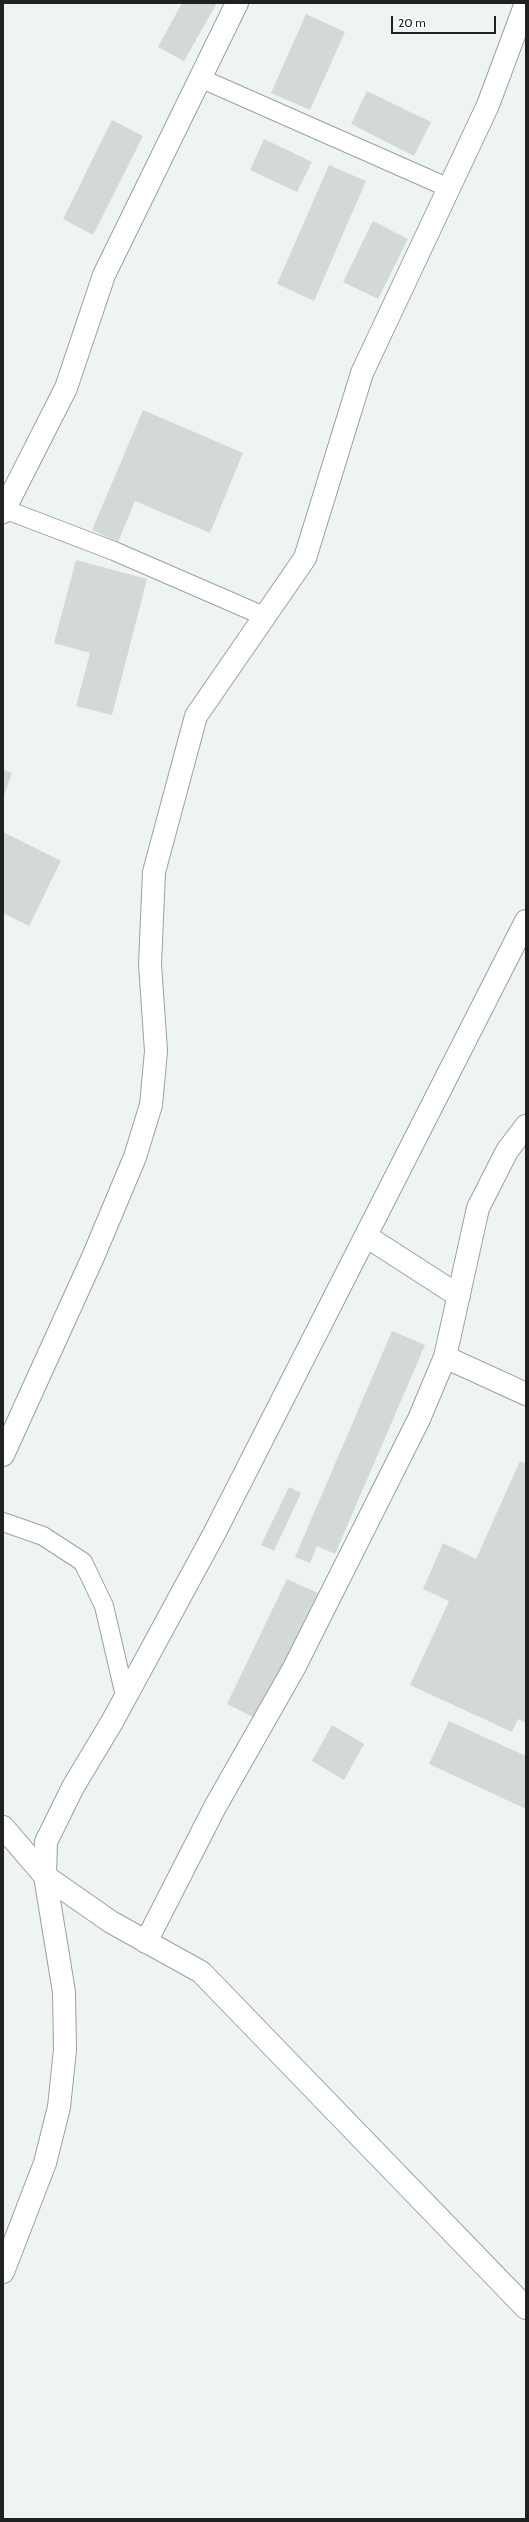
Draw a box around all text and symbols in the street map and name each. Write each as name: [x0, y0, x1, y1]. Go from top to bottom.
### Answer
scale bar: [393, 8, 498, 34]
text: 20 m: [398, 15, 426, 30]

